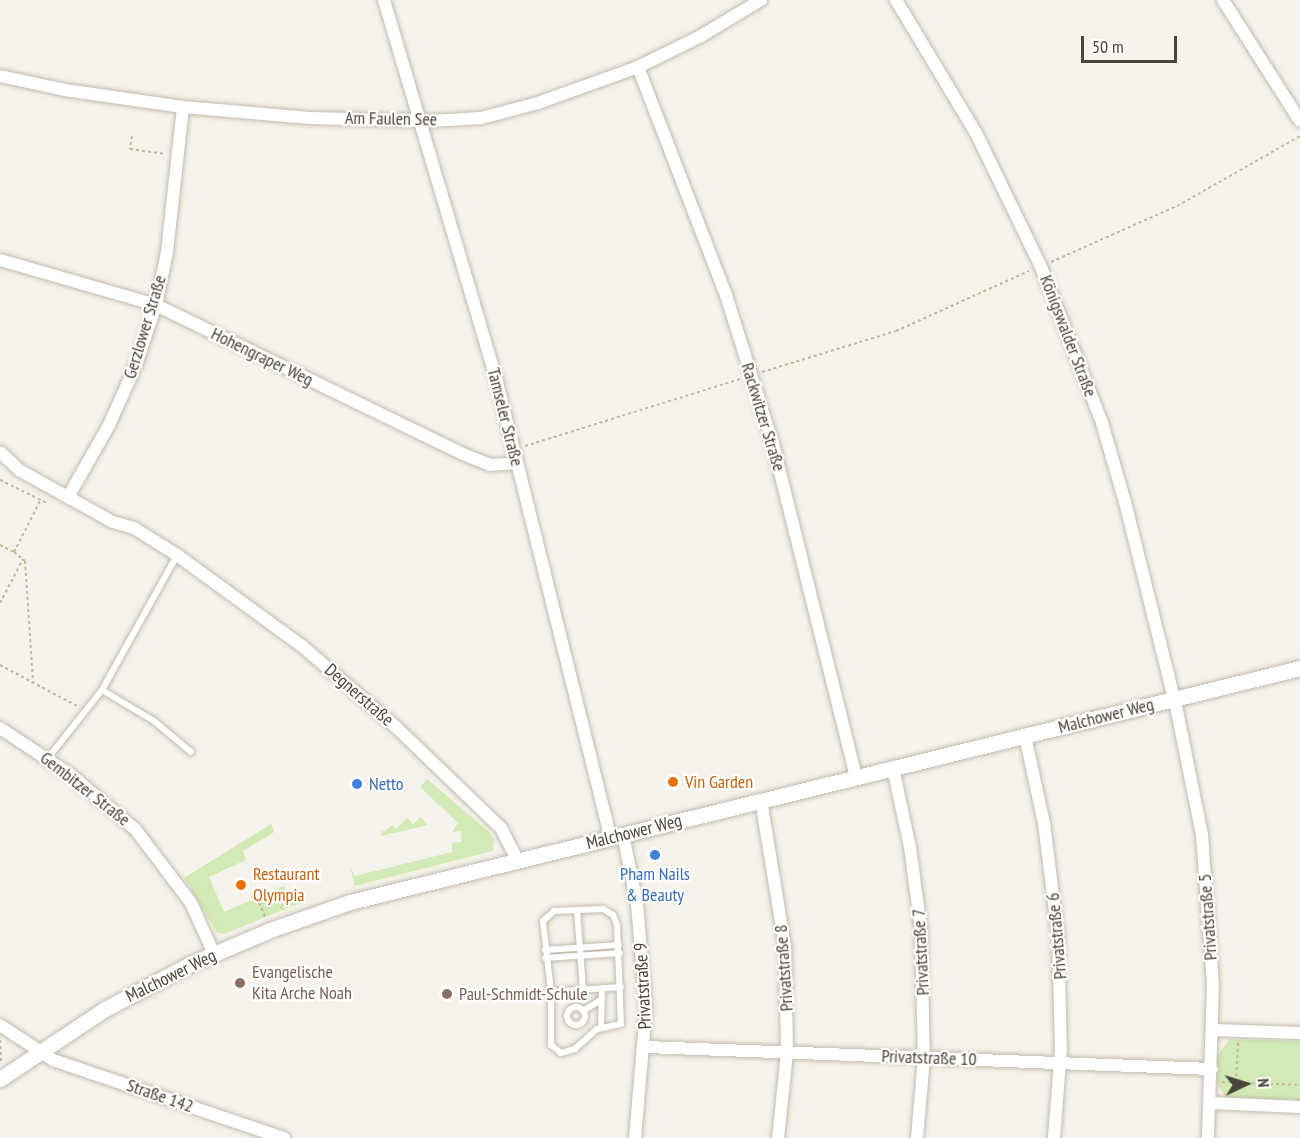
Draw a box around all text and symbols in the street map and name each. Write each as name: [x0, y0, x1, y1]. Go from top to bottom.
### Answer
scale bar: [1084, 24, 1180, 62]
text: 50 m: [1092, 35, 1124, 58]
street label: Am Faulen See: [345, 107, 437, 131]
street label: Königswalder Straße: [1035, 272, 1101, 400]
street label: Gerzlower Straße: [119, 273, 171, 381]
street label: Hohengraper Weg: [207, 323, 317, 391]
street label: Rackwitzer Straße: [736, 360, 790, 474]
street label: Tamseler Straße: [482, 366, 528, 468]
street label: Degnerstraße: [320, 659, 398, 731]
street label: Malchower Weg: [1056, 694, 1156, 738]
street label: Gembitzer Straße: [36, 747, 134, 831]
place label: Vin Garden: [685, 771, 753, 793]
place label: Netto: [369, 773, 404, 795]
marker: Vin Garden: [666, 775, 680, 789]
marker: Netto: [350, 777, 364, 791]
street label: Malchower Weg: [584, 810, 684, 854]
marker: Pham Nails & Beauty: [648, 848, 662, 862]
place label: Restaurant Olympia: [253, 864, 319, 906]
place label: Pham Nails & Beauty: [620, 864, 690, 906]
street label: Privatstraße 5: [1194, 873, 1222, 961]
marker: Restaurant Olympia: [234, 878, 248, 892]
street label: Privatstraße 6: [1042, 892, 1072, 980]
street label: Privatstraße 7: [908, 908, 934, 996]
street label: Privatstraße 8: [770, 924, 798, 1012]
street label: Privatstraße 9: [630, 942, 656, 1030]
street label: Malchower Weg: [122, 945, 220, 1007]
place label: Evangelische Kita Arche Noah: [252, 962, 352, 1004]
marker: Evangelische Kita Arche Noah: [233, 976, 247, 990]
place label: Paul-Schmidt-Schule: [459, 983, 588, 1005]
marker: Paul-Schmidt-Schule: [440, 987, 454, 1001]
street label: Privatstraße 10: [881, 1046, 977, 1070]
north arrow: [1216, 1054, 1276, 1114]
street label: Straße 142: [124, 1075, 196, 1117]
text: N: [1254, 1078, 1274, 1088]

